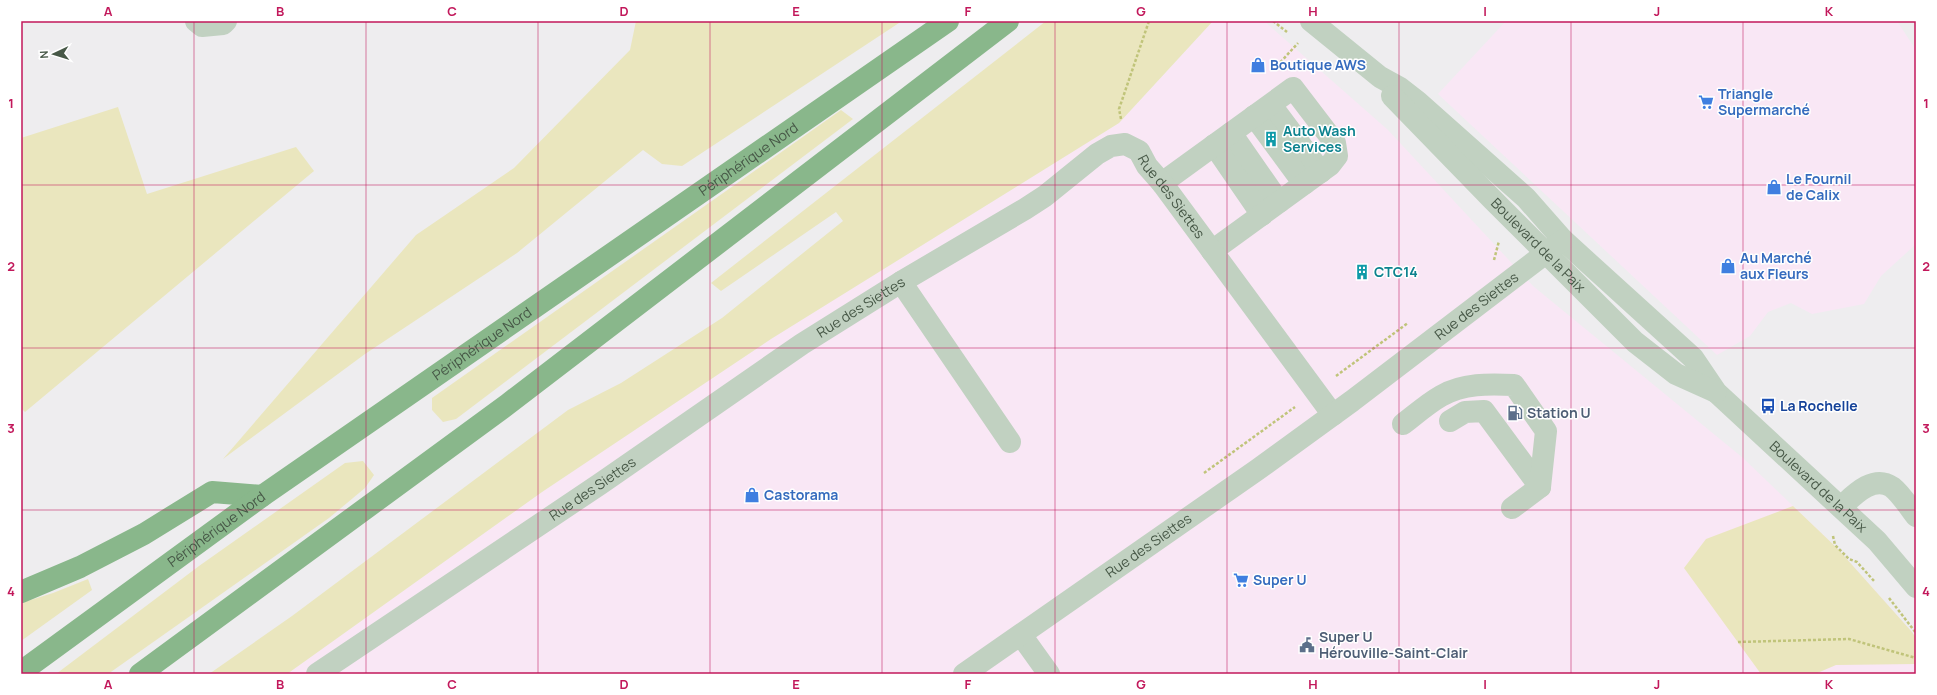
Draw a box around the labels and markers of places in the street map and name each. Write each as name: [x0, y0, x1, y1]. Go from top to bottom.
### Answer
place label: Boutique AWS: [1270, 55, 1366, 74]
shop icon: Boutique AWS: [1249, 56, 1267, 74]
place label: Triangle Supermarché: [1718, 84, 1810, 119]
supermarket icon: Triangle Supermarché: [1697, 93, 1715, 111]
place label: Auto Wash Services: [1283, 121, 1356, 156]
building icon: Auto Wash Services: [1262, 130, 1280, 148]
place label: Le Fournil de Calix: [1786, 169, 1851, 204]
shop icon: Le Fournil de Calix: [1765, 178, 1783, 196]
place label: Au Marché aux Fleurs: [1740, 248, 1812, 283]
shop icon: Au Marché aux Fleurs: [1719, 257, 1737, 275]
place label: CTC14: [1374, 262, 1418, 281]
building icon: CTC14: [1353, 263, 1371, 281]
place label: La Rochelle: [1780, 396, 1858, 415]
bus stop icon: La Rochelle: [1759, 397, 1777, 415]
place label: Station U: [1527, 403, 1591, 422]
fuel station icon: Station U: [1506, 404, 1524, 422]
place label: Castorama: [764, 485, 838, 504]
shop icon: Castorama: [743, 486, 761, 504]
place label: Super U: [1253, 570, 1306, 589]
supermarket icon: Super U: [1232, 571, 1250, 589]
place label: Super U Hérouville-Saint-Clair: [1319, 627, 1468, 662]
public building icon: Super U Hérouville-Saint-Clair: [1298, 636, 1316, 654]

